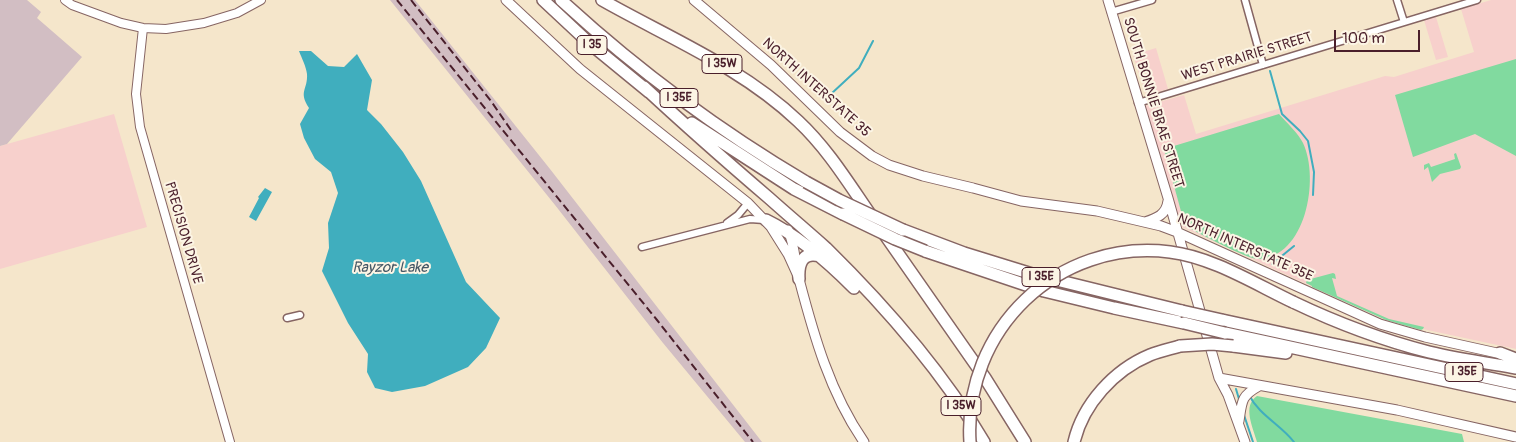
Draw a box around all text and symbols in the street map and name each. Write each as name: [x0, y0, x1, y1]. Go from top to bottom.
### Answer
street label: SOUTH BONNIE BRAE STREET: [1119, 16, 1187, 190]
scale bar: [1336, 20, 1422, 52]
street label: WEST PRAIRIE STREET: [1180, 29, 1314, 85]
text: 100 m: [1342, 29, 1385, 48]
street label: NORTH INTERSTATE 35: [758, 35, 874, 141]
road number: I 35: [577, 36, 607, 54]
road number: I 35W: [702, 54, 742, 74]
road number: I 35E: [660, 89, 698, 108]
street label: PRECISION DRIVE: [160, 180, 206, 286]
street label: NORTH INTERSTATE 35E: [1174, 210, 1316, 286]
water label: Rayzor Lake: [352, 259, 428, 277]
road number: I 35E: [1022, 268, 1060, 286]
road number: I 35E: [1445, 362, 1483, 382]
road number: I 35W: [941, 396, 981, 416]

